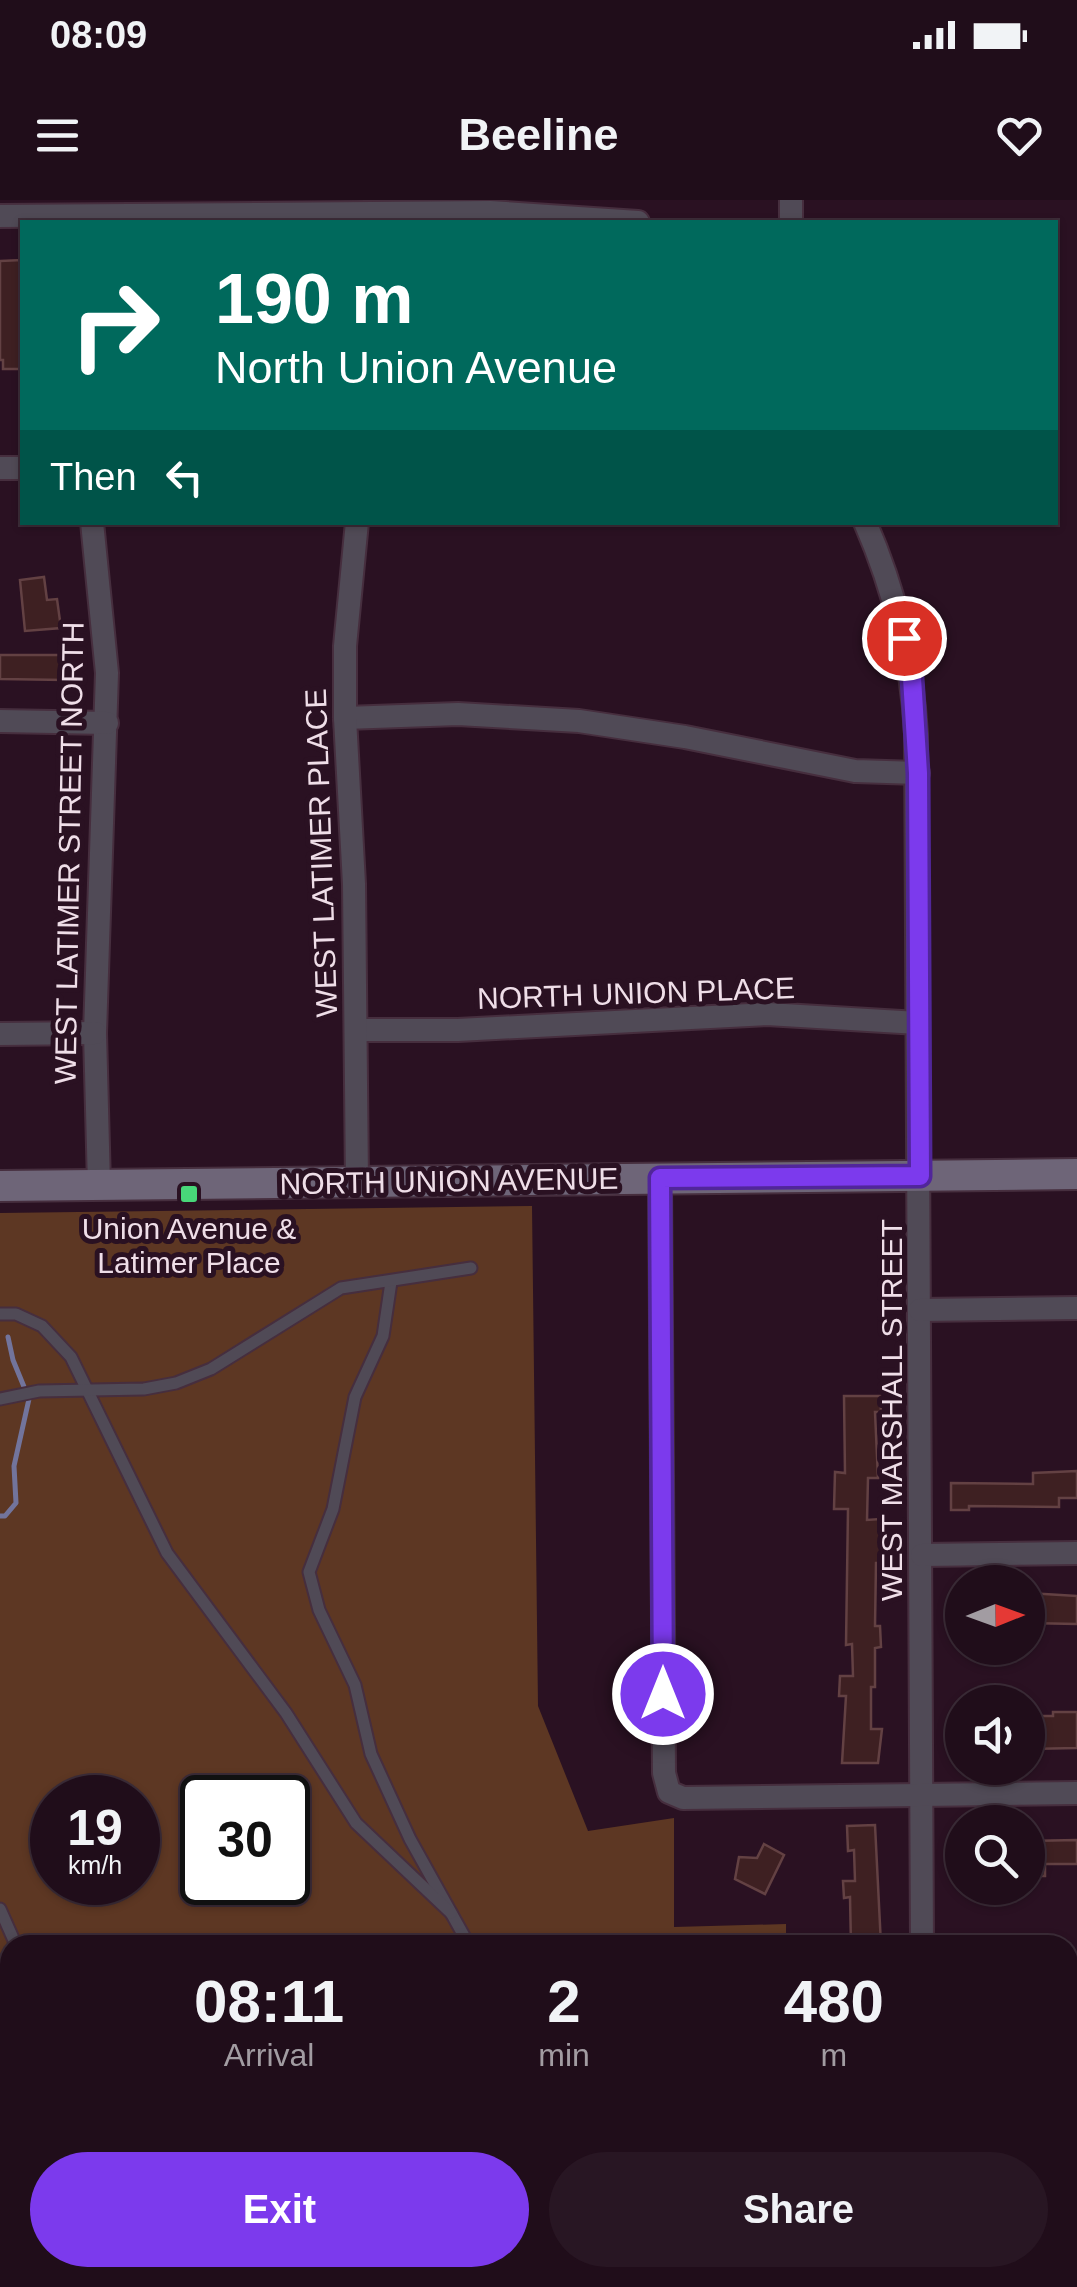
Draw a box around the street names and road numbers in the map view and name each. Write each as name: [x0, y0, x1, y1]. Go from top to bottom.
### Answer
street label: WEST LATIMER STREET NORTH: [48, 621, 90, 1085]
street label: WEST LATIMER PLACE: [299, 688, 343, 1018]
street label: NORTH UNION PLACE: [477, 971, 795, 1015]
street label: NORTH UNION AVENUE: [279, 1162, 619, 1200]
street label: WEST MARSHALL STREET: [875, 1219, 908, 1601]

